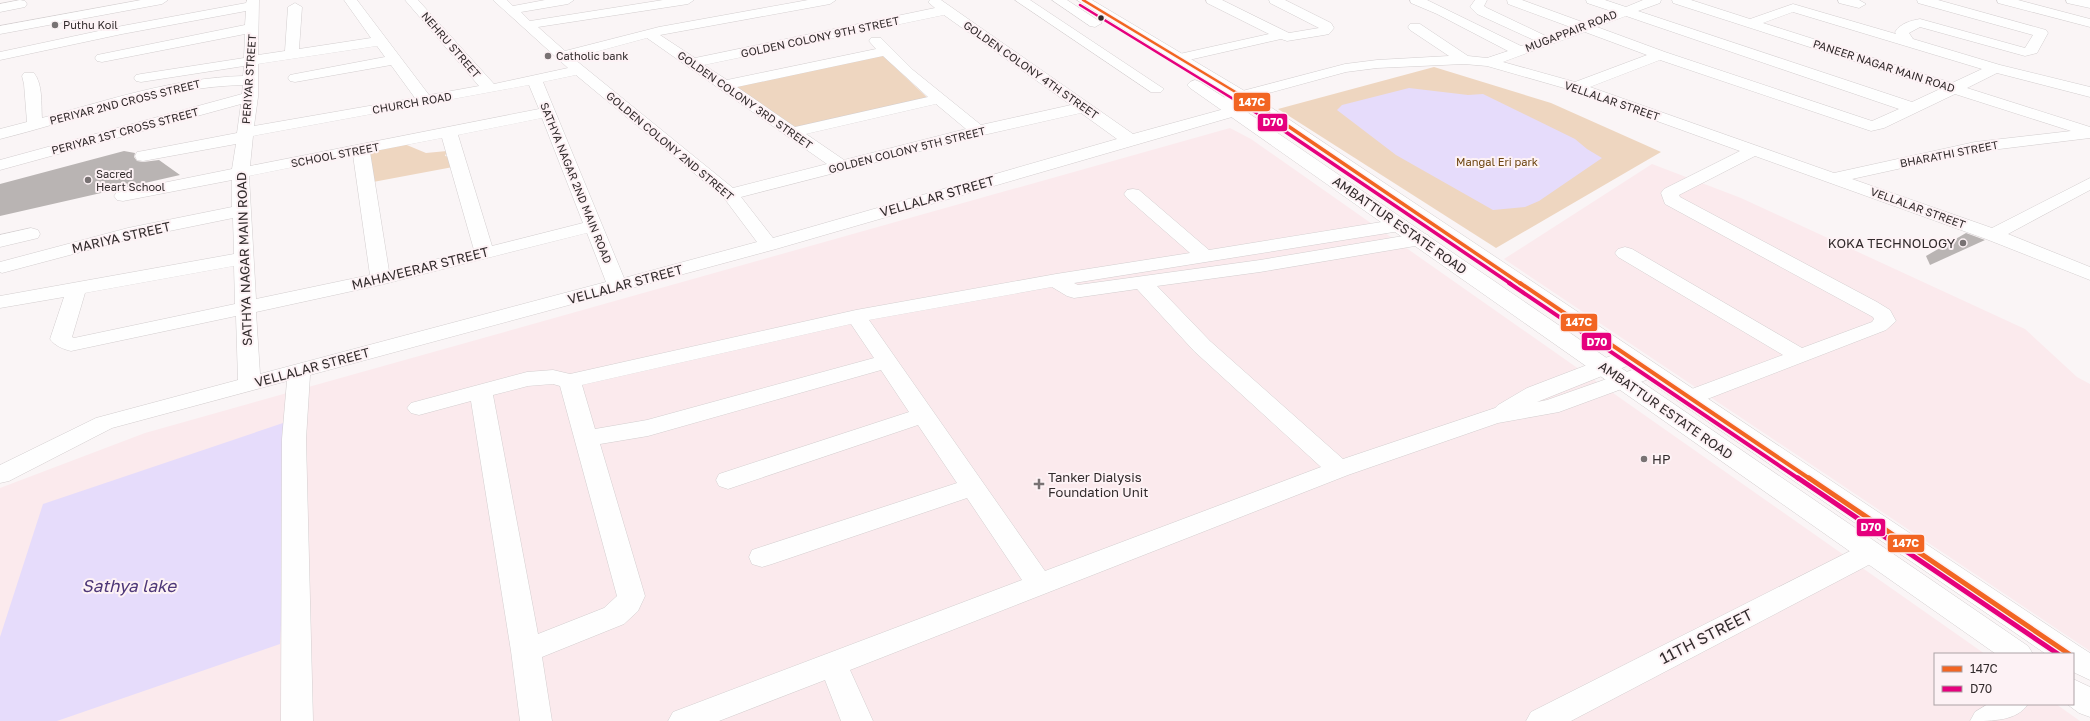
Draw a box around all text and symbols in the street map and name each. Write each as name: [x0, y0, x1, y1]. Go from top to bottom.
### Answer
street label: MUGAPPAIR ROAD: [1523, 7, 1619, 54]
street label: NEHRU STREET: [419, 9, 484, 80]
street label: GOLDEN COLONY 9TH STREET: [740, 13, 900, 60]
unlabelled marker: [1096, 13, 1106, 23]
place label: Puthu Koil: [63, 18, 118, 31]
street label: GOLDEN COLONY 4TH STREET: [961, 18, 1101, 121]
marker: Puthu Koil: [50, 20, 60, 30]
street label: PERIYAR STREET: [239, 33, 258, 124]
street label: PANEER NAGAR MAIN ROAD: [1812, 36, 1957, 95]
street label: GOLDEN COLONY 3RD STREET: [675, 48, 815, 151]
place label: Catholic bank: [556, 49, 629, 62]
marker: Catholic bank: [543, 51, 553, 61]
street label: PERIYAR 2ND CROSS STREET: [48, 76, 202, 127]
street label: VELLALAR STREET: [1563, 78, 1662, 123]
street label: CHURCH ROAD: [371, 89, 453, 116]
street label: GOLDEN COLONY 2ND STREET: [604, 89, 737, 203]
line badge: 147C: [1233, 92, 1271, 112]
text: 147C: [1239, 95, 1265, 108]
street label: SATHYA NAGAR 2ND MAIN ROAD: [538, 100, 615, 265]
street label: PERIYAR 1ST CROSS STREET: [50, 105, 200, 156]
line badge: D70: [1257, 113, 1288, 132]
text: D70: [1262, 115, 1284, 128]
street label: GOLDEN COLONY 5TH STREET: [827, 124, 987, 175]
street label: BHARATHI STREET: [1899, 138, 1999, 169]
street label: SCHOOL STREET: [290, 140, 380, 169]
park label: Mangal Eri park: [1456, 155, 1538, 168]
place label: Sacred Heart School: [96, 167, 166, 193]
street label: SATHYA NAGAR MAIN ROAD: [233, 172, 255, 346]
street label: VELLALAR STREET: [878, 172, 996, 220]
street label: AMBATTUR ESTATE ROAD: [1330, 172, 1470, 278]
marker: Sacred Heart School: [83, 175, 93, 185]
street label: VELLALAR STREET: [1869, 184, 1968, 231]
street label: MARIYA STREET: [70, 218, 172, 256]
place label: KOKA TECHNOLOGY: [1828, 235, 1956, 251]
marker: KOKA TECHNOLOGY: [1958, 238, 1968, 248]
street label: MAHAVEERAR STREET: [350, 243, 490, 293]
street label: VELLALAR STREET: [566, 261, 684, 307]
line badge: 147C: [1560, 313, 1598, 332]
text: 147C: [1566, 315, 1592, 328]
line badge: D70: [1581, 332, 1612, 351]
text: D70: [1586, 335, 1608, 348]
street label: VELLALAR STREET: [253, 344, 371, 390]
street label: AMBATTUR ESTATE ROAD: [1596, 357, 1736, 463]
place label: HP: [1652, 451, 1670, 467]
marker: HP: [1639, 454, 1649, 464]
place label: Tanker Dialysis Foundation Unit: [1048, 469, 1148, 500]
marker: Tanker Dialysis Foundation Unit: [1033, 478, 1045, 490]
line badge: D70: [1856, 518, 1886, 537]
text: D70: [1860, 520, 1882, 533]
line badge: 147C: [1887, 534, 1925, 553]
text: 147C: [1893, 536, 1919, 549]
water label: Sathya lake: [82, 575, 177, 596]
street label: 11TH STREET: [1656, 604, 1756, 668]
legend: [1934, 653, 2074, 705]
text: 147C: [1970, 661, 1998, 676]
text: D70: [1970, 681, 1992, 696]

